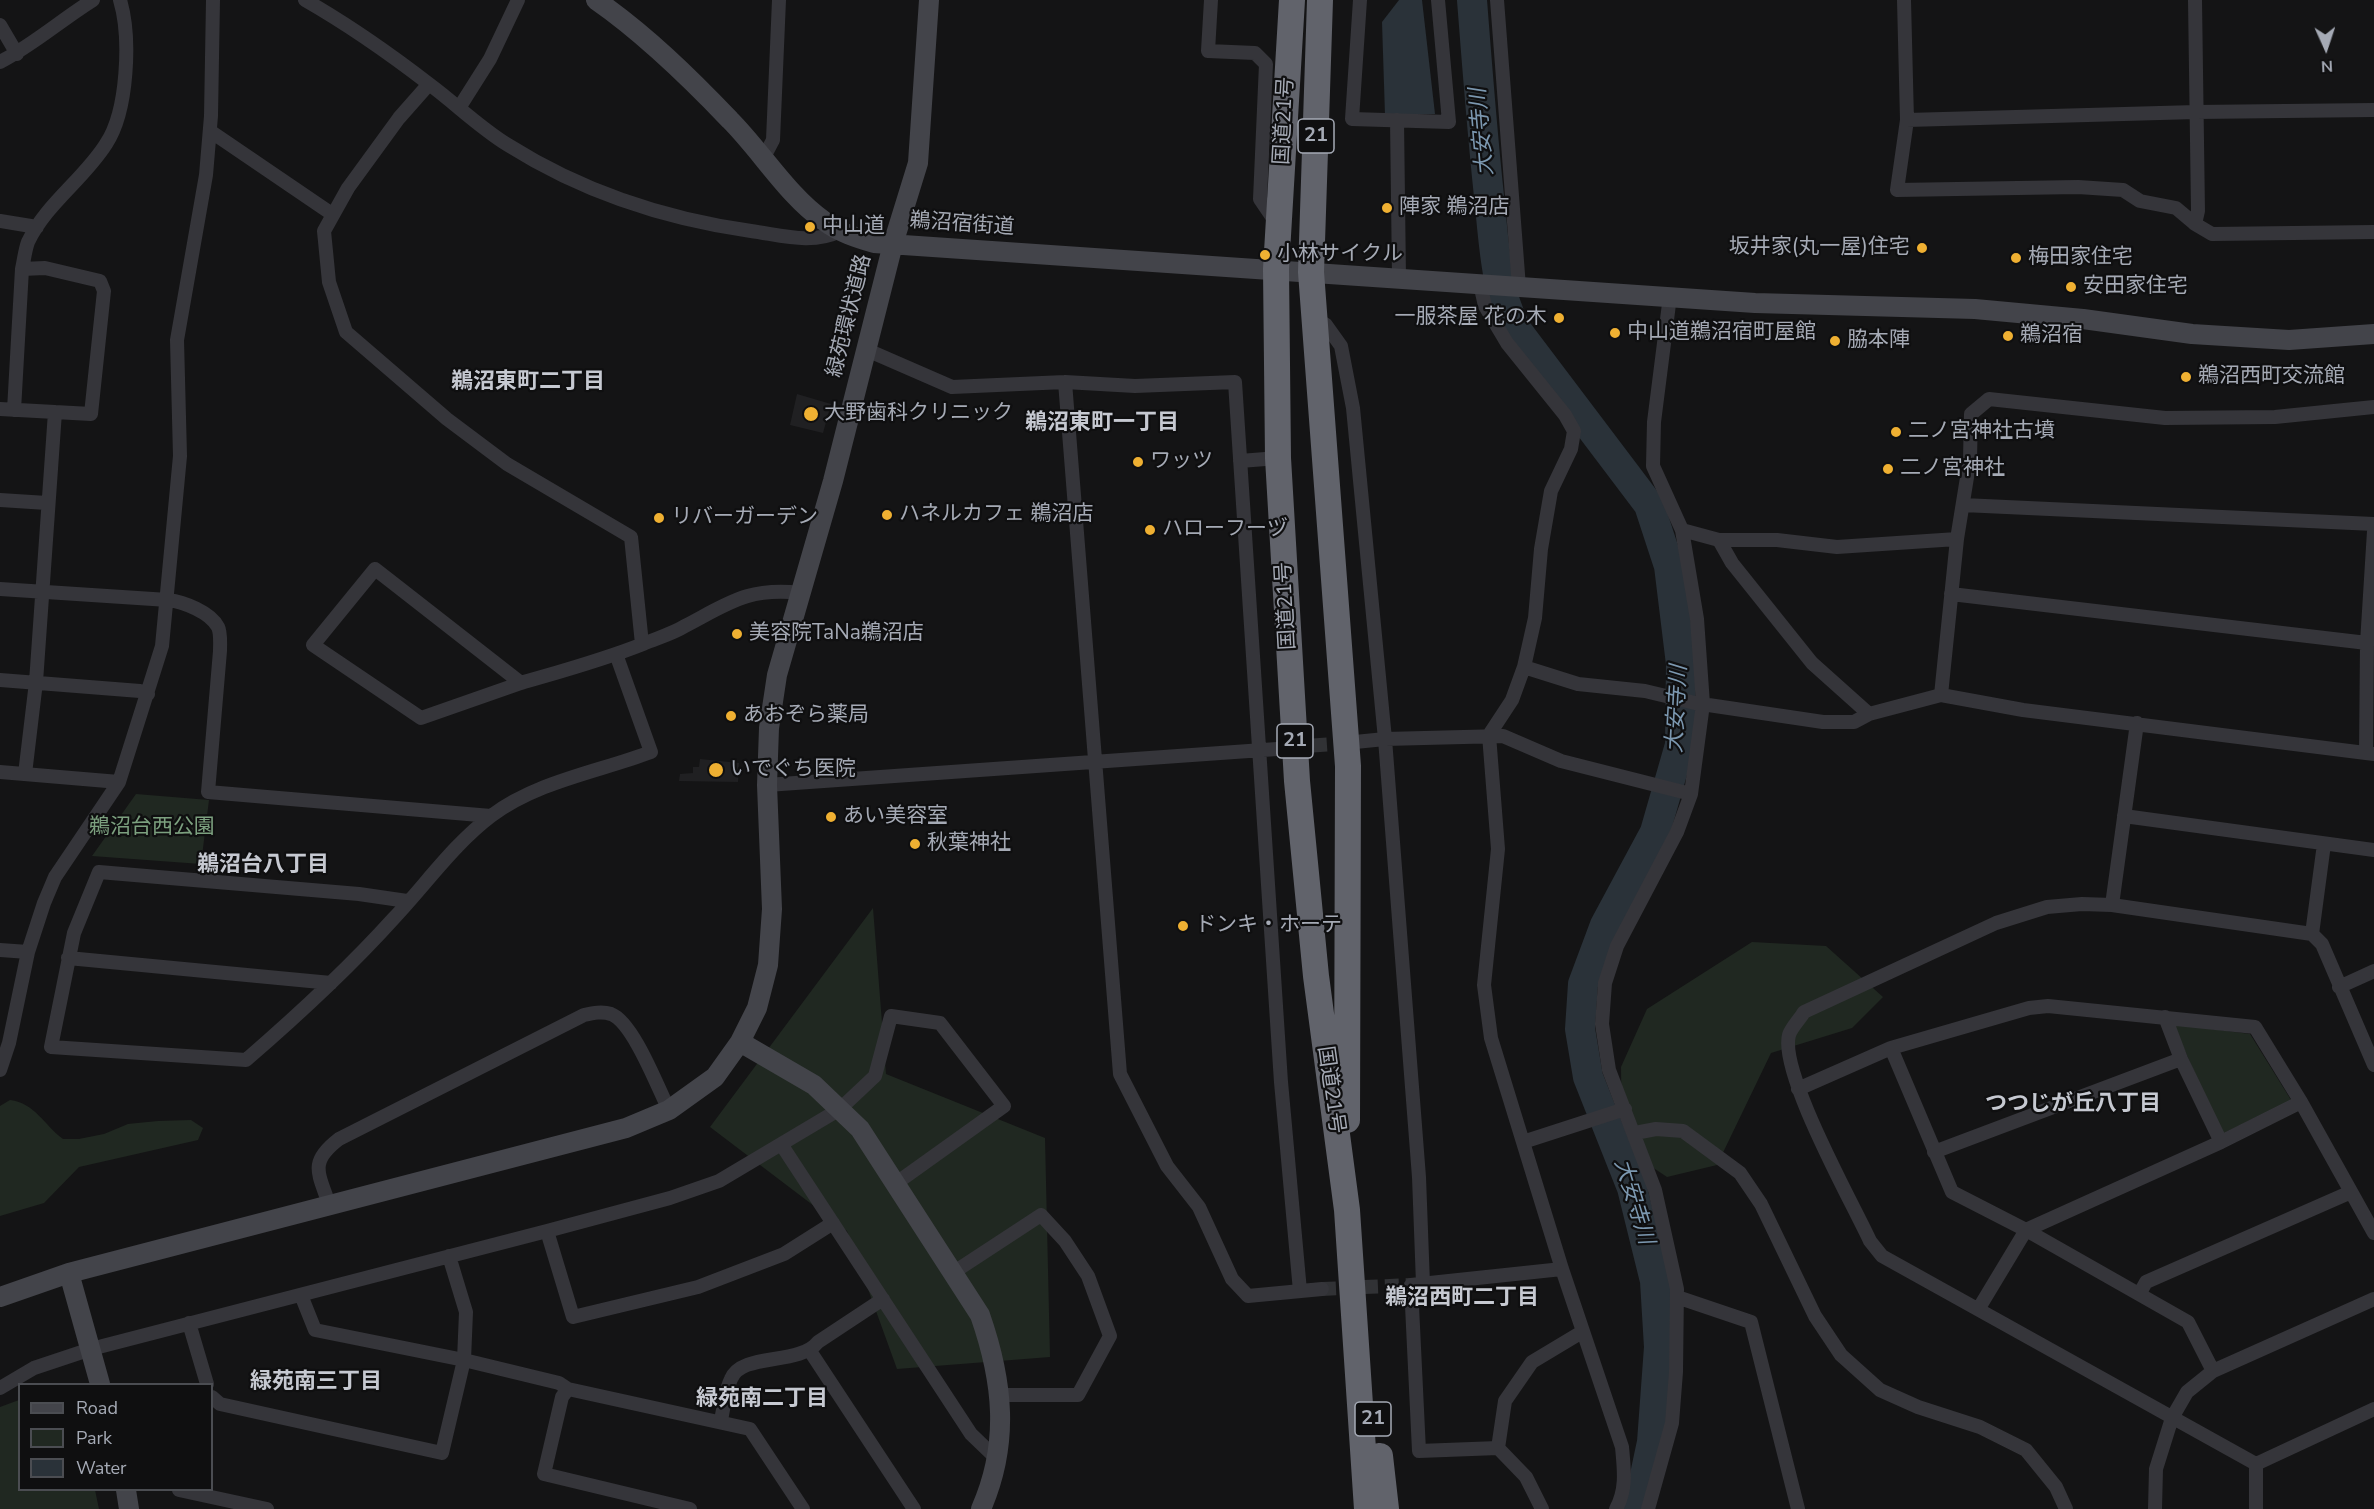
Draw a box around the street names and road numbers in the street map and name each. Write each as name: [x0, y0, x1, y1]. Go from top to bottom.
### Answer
street label: 国道21号: [1270, 76, 1300, 166]
road number: 21: [1298, 119, 1334, 153]
street label: 鵜沼宿街道: [909, 209, 1015, 241]
street label: 緑苑環状道路: [823, 252, 877, 380]
street label: 国道21号: [1272, 561, 1302, 651]
road number: 21: [1277, 724, 1313, 758]
street label: 国道21号: [1311, 1045, 1349, 1135]
road number: 21: [1355, 1402, 1391, 1436]

